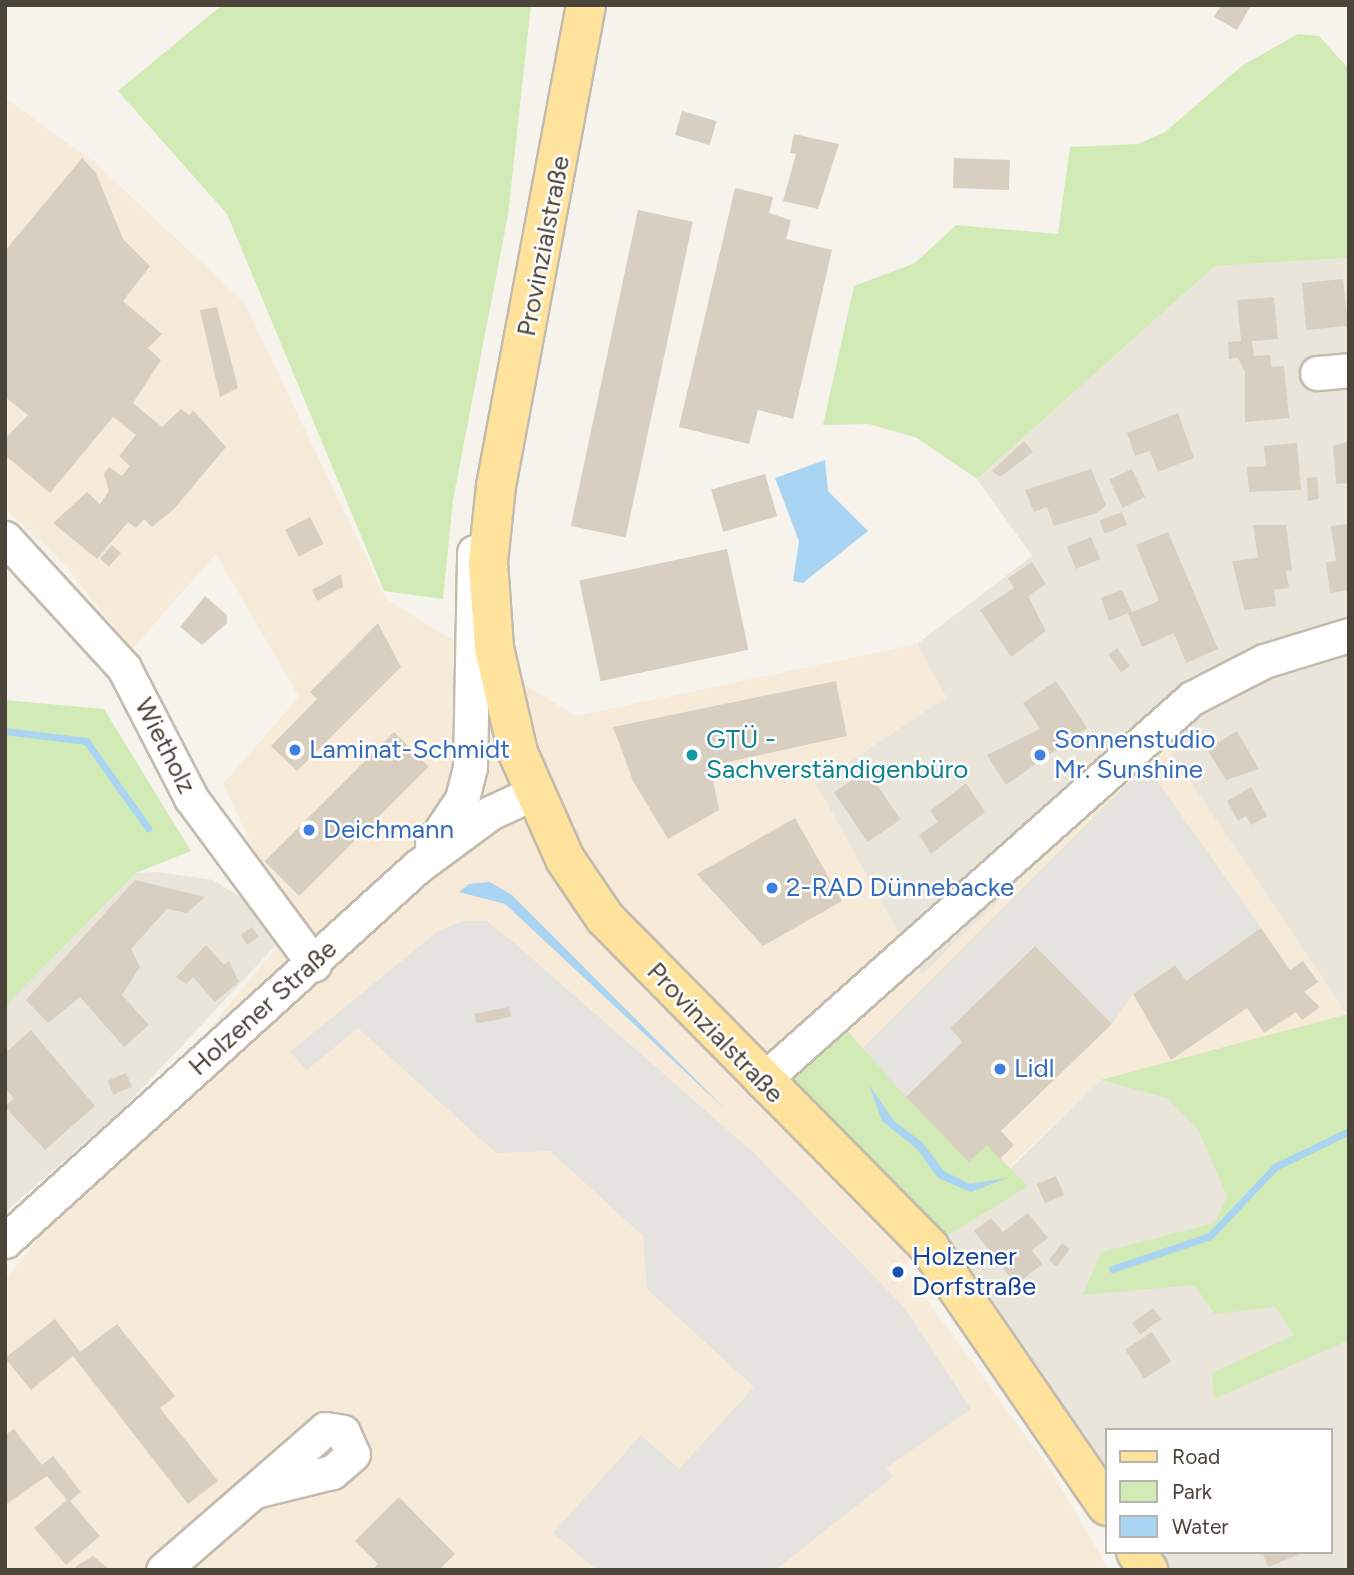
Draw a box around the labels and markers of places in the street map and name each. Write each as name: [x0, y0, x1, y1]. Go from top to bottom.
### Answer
place label: GTÜ - Sachverständigenbüro: [706, 724, 968, 786]
place label: Sonnenstudio Mr. Sunshine: [1054, 724, 1216, 786]
place label: Laminat-Schmidt: [309, 734, 510, 766]
marker: Laminat-Schmidt: [287, 742, 303, 758]
marker: GTÜ - Sachverständigenbüro: [684, 747, 700, 763]
marker: Sonnenstudio Mr. Sunshine: [1032, 747, 1048, 763]
place label: Deichmann: [323, 814, 454, 846]
marker: Deichmann: [301, 822, 317, 838]
place label: 2-RAD Dünnebacke: [786, 872, 1014, 904]
marker: 2-RAD Dünnebacke: [764, 880, 780, 896]
place label: Lidl: [1014, 1053, 1055, 1085]
marker: Lidl: [992, 1061, 1008, 1077]
place label: Holzener Dorfstraße: [912, 1241, 1036, 1302]
marker: Holzener Dorfstraße: [890, 1264, 906, 1280]

